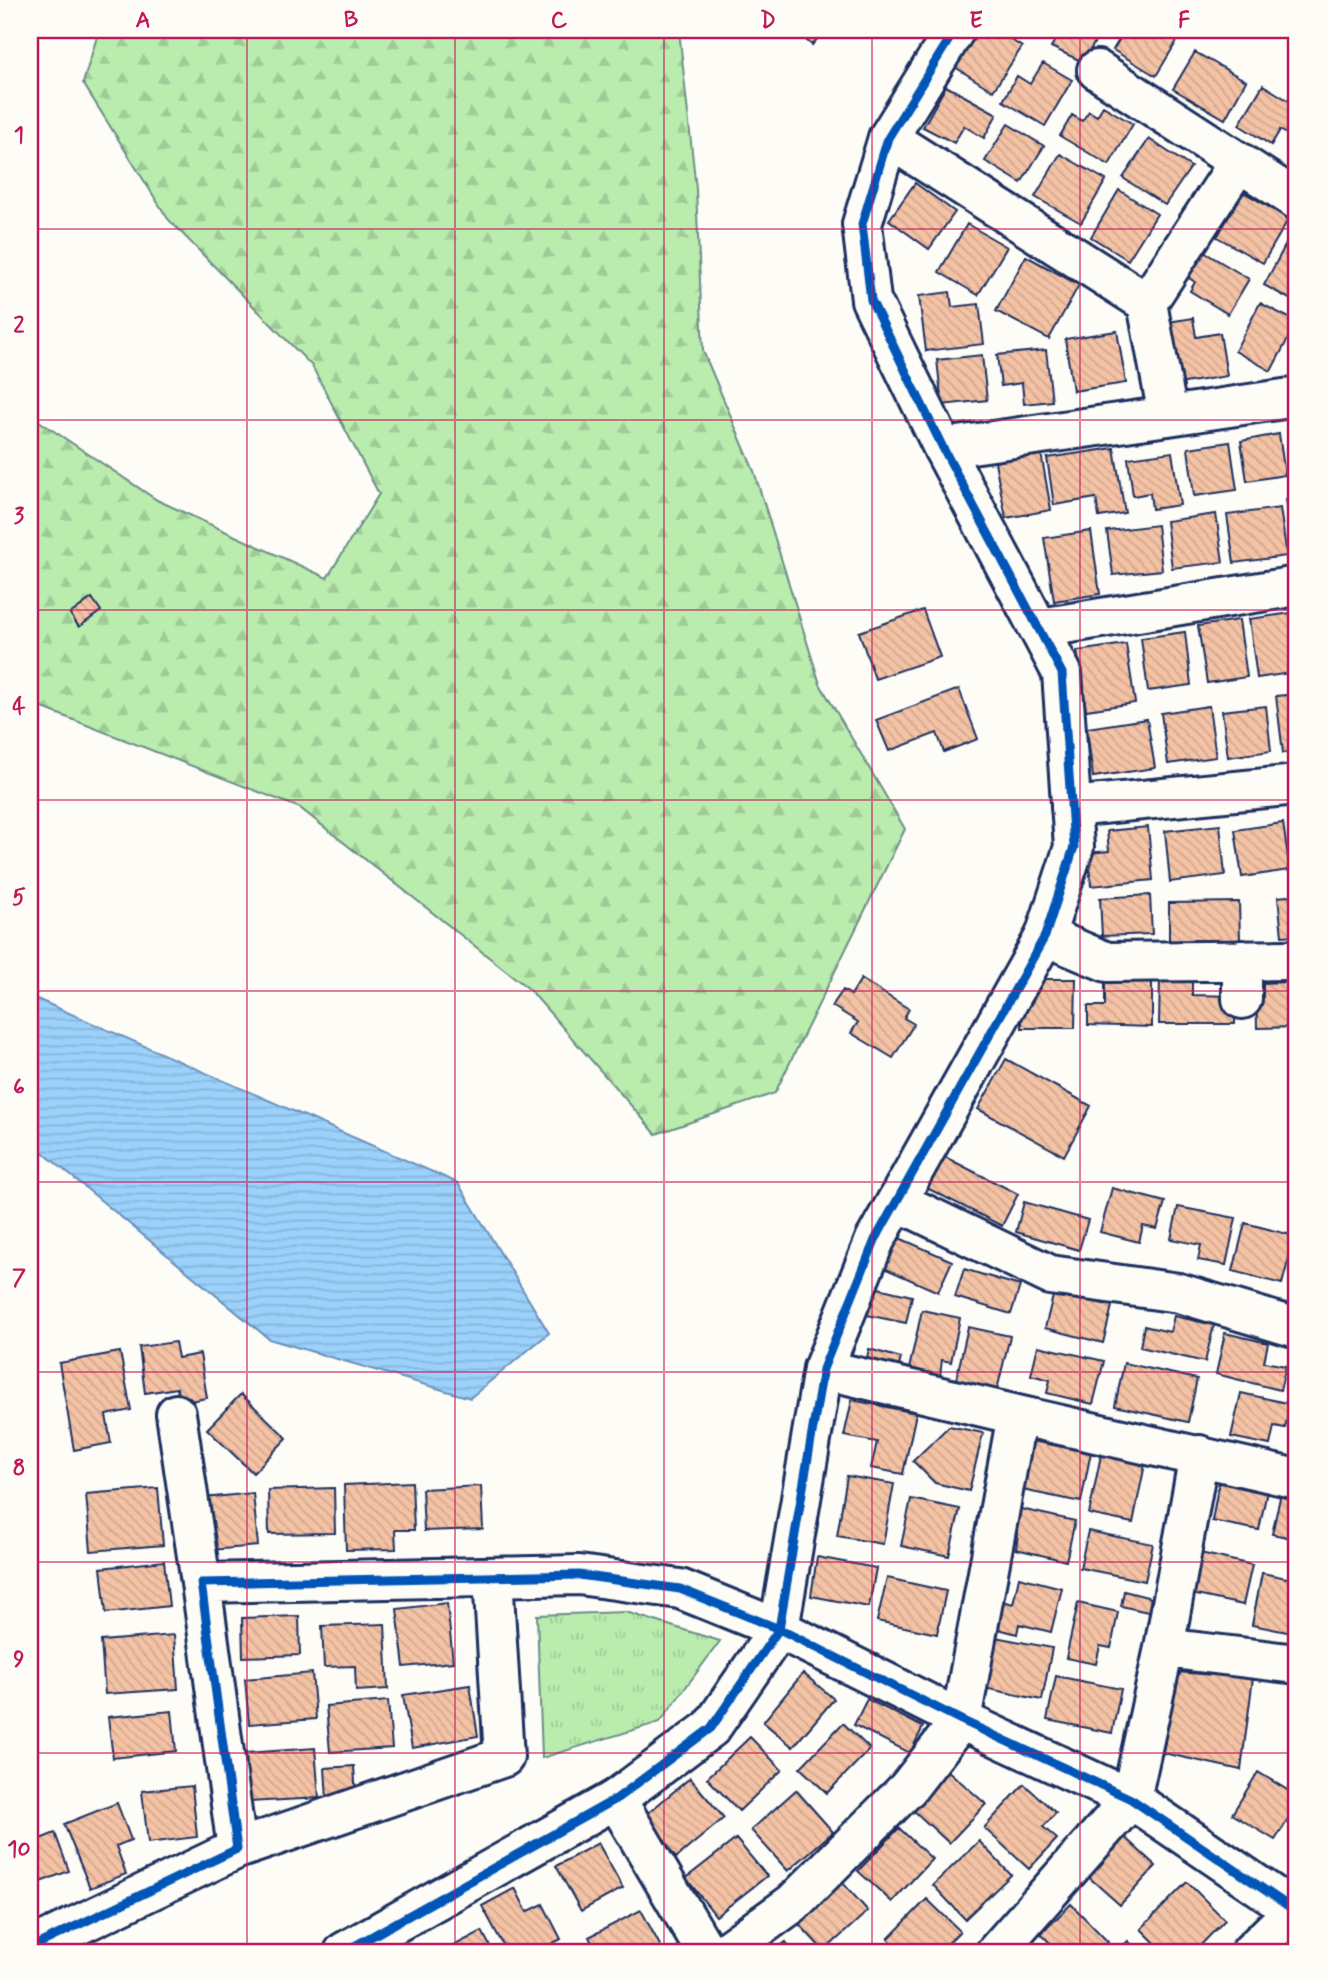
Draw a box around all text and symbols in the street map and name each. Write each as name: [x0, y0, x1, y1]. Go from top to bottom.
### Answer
text: A: [135, 6, 151, 36]
text: B: [344, 6, 359, 36]
text: C: [551, 6, 568, 36]
text: D: [760, 6, 776, 36]
text: E: [969, 6, 983, 36]
text: F: [1178, 6, 1190, 36]
text: 1: [14, 121, 24, 151]
text: 2: [13, 311, 25, 341]
text: 3: [14, 502, 25, 532]
text: 4: [12, 692, 26, 722]
text: 5: [12, 883, 26, 913]
text: 6: [13, 1073, 25, 1103]
text: 7: [12, 1264, 26, 1294]
text: 8: [13, 1454, 25, 1484]
text: 9: [13, 1645, 25, 1675]
text: 10: [7, 1835, 31, 1865]

